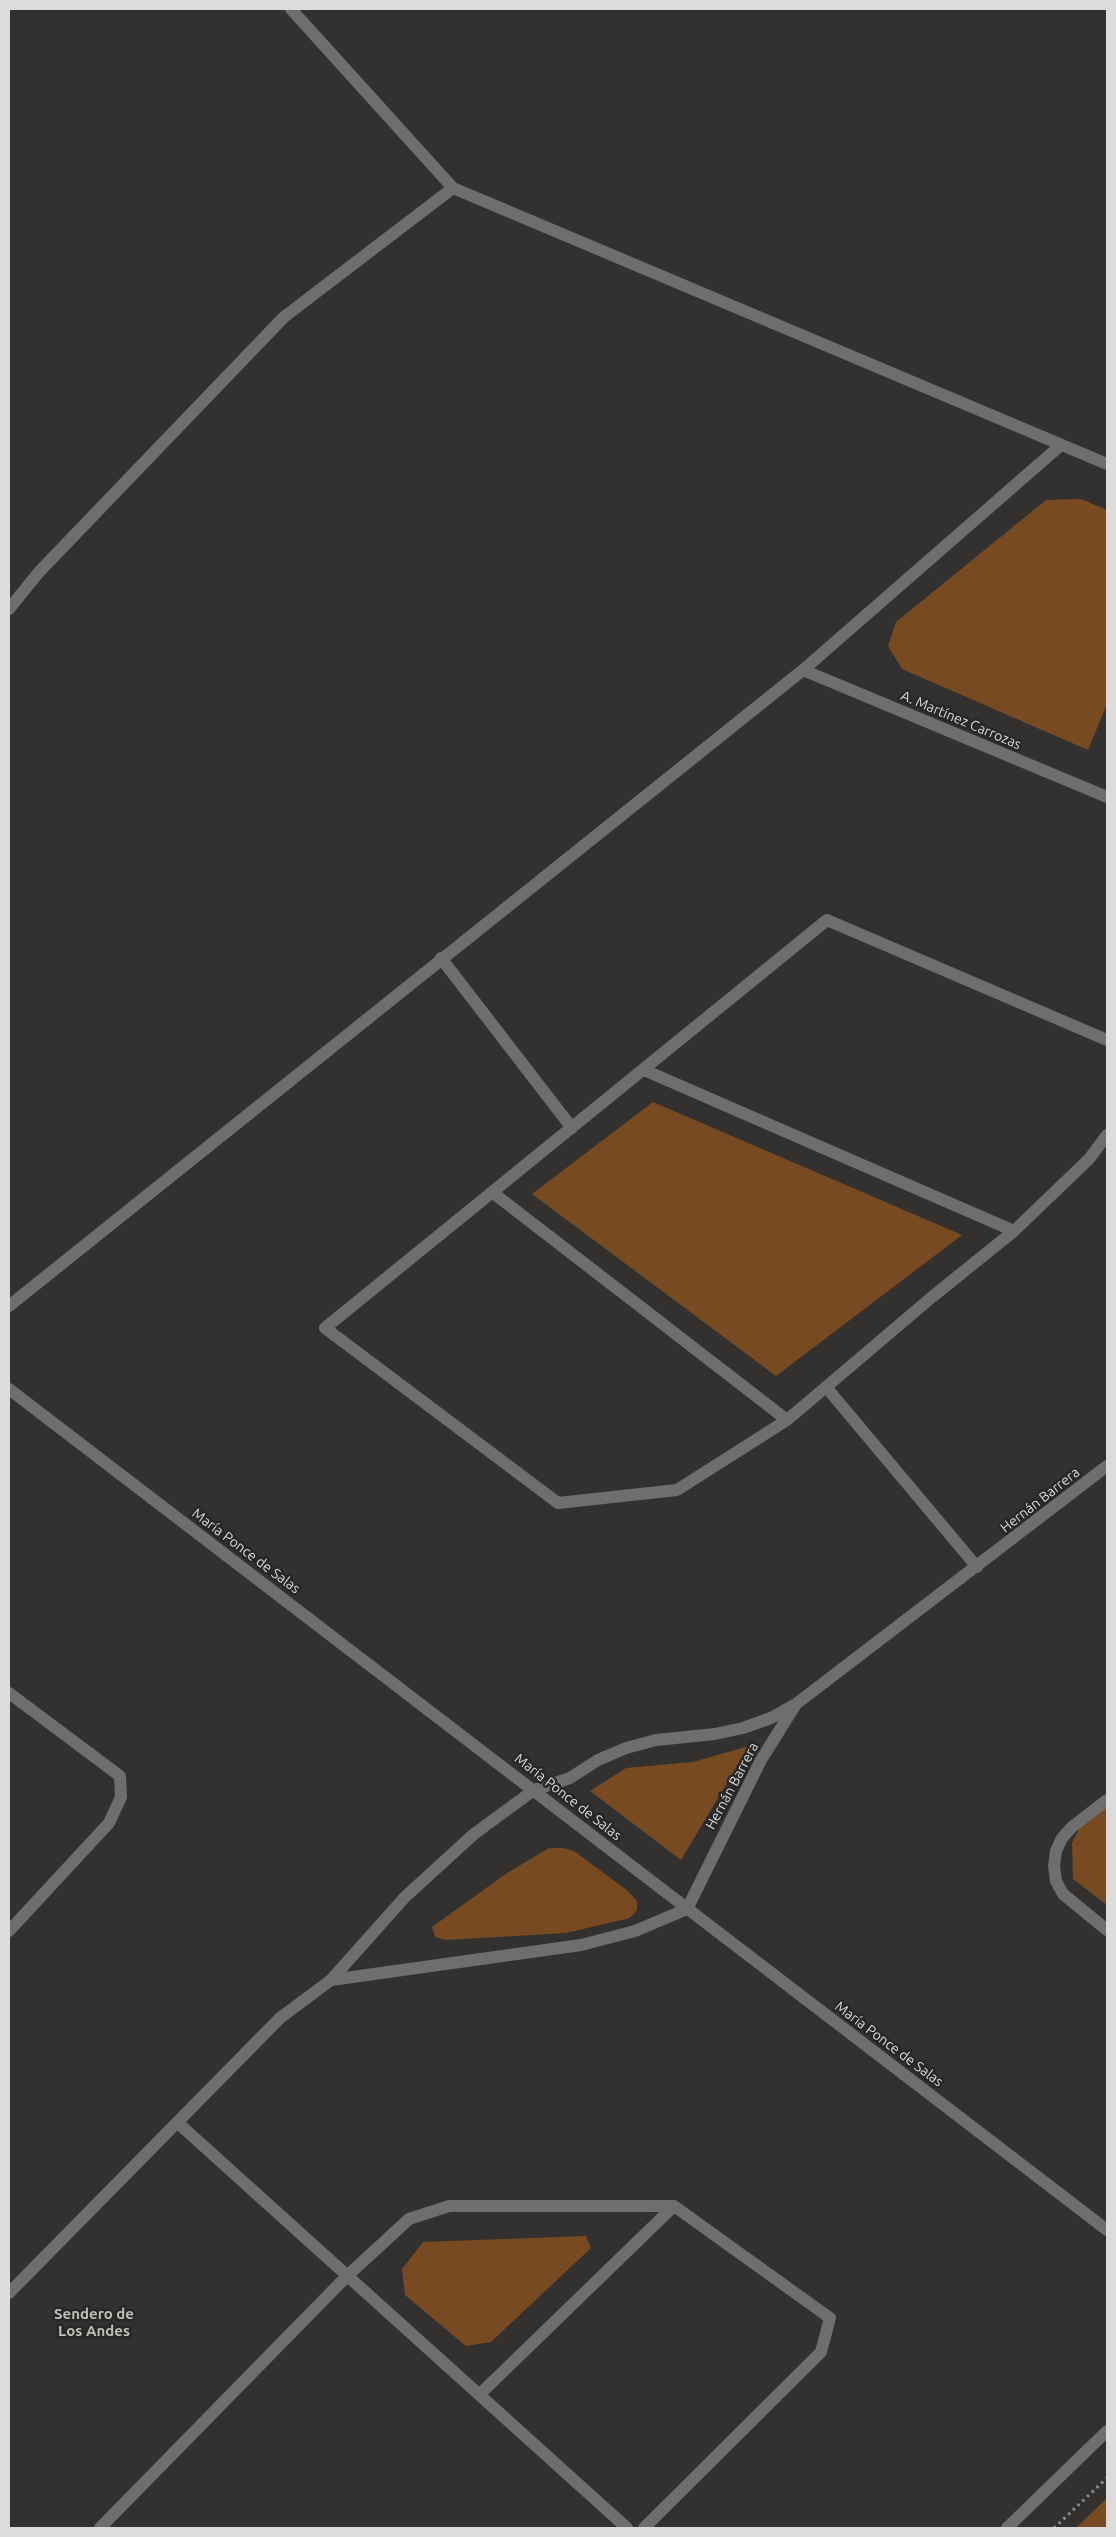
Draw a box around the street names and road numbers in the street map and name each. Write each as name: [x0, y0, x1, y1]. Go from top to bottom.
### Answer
street label: A. Martínez Carrozas: [898, 687, 1024, 753]
street label: Hernán Barrera: [997, 1464, 1083, 1536]
street label: María Ponce de Salas: [189, 1505, 303, 1597]
street label: Hernán Barrera: [702, 1740, 762, 1832]
street label: María Ponce de Salas: [511, 1750, 625, 1844]
street label: María Ponce de Salas: [832, 1998, 946, 2090]

